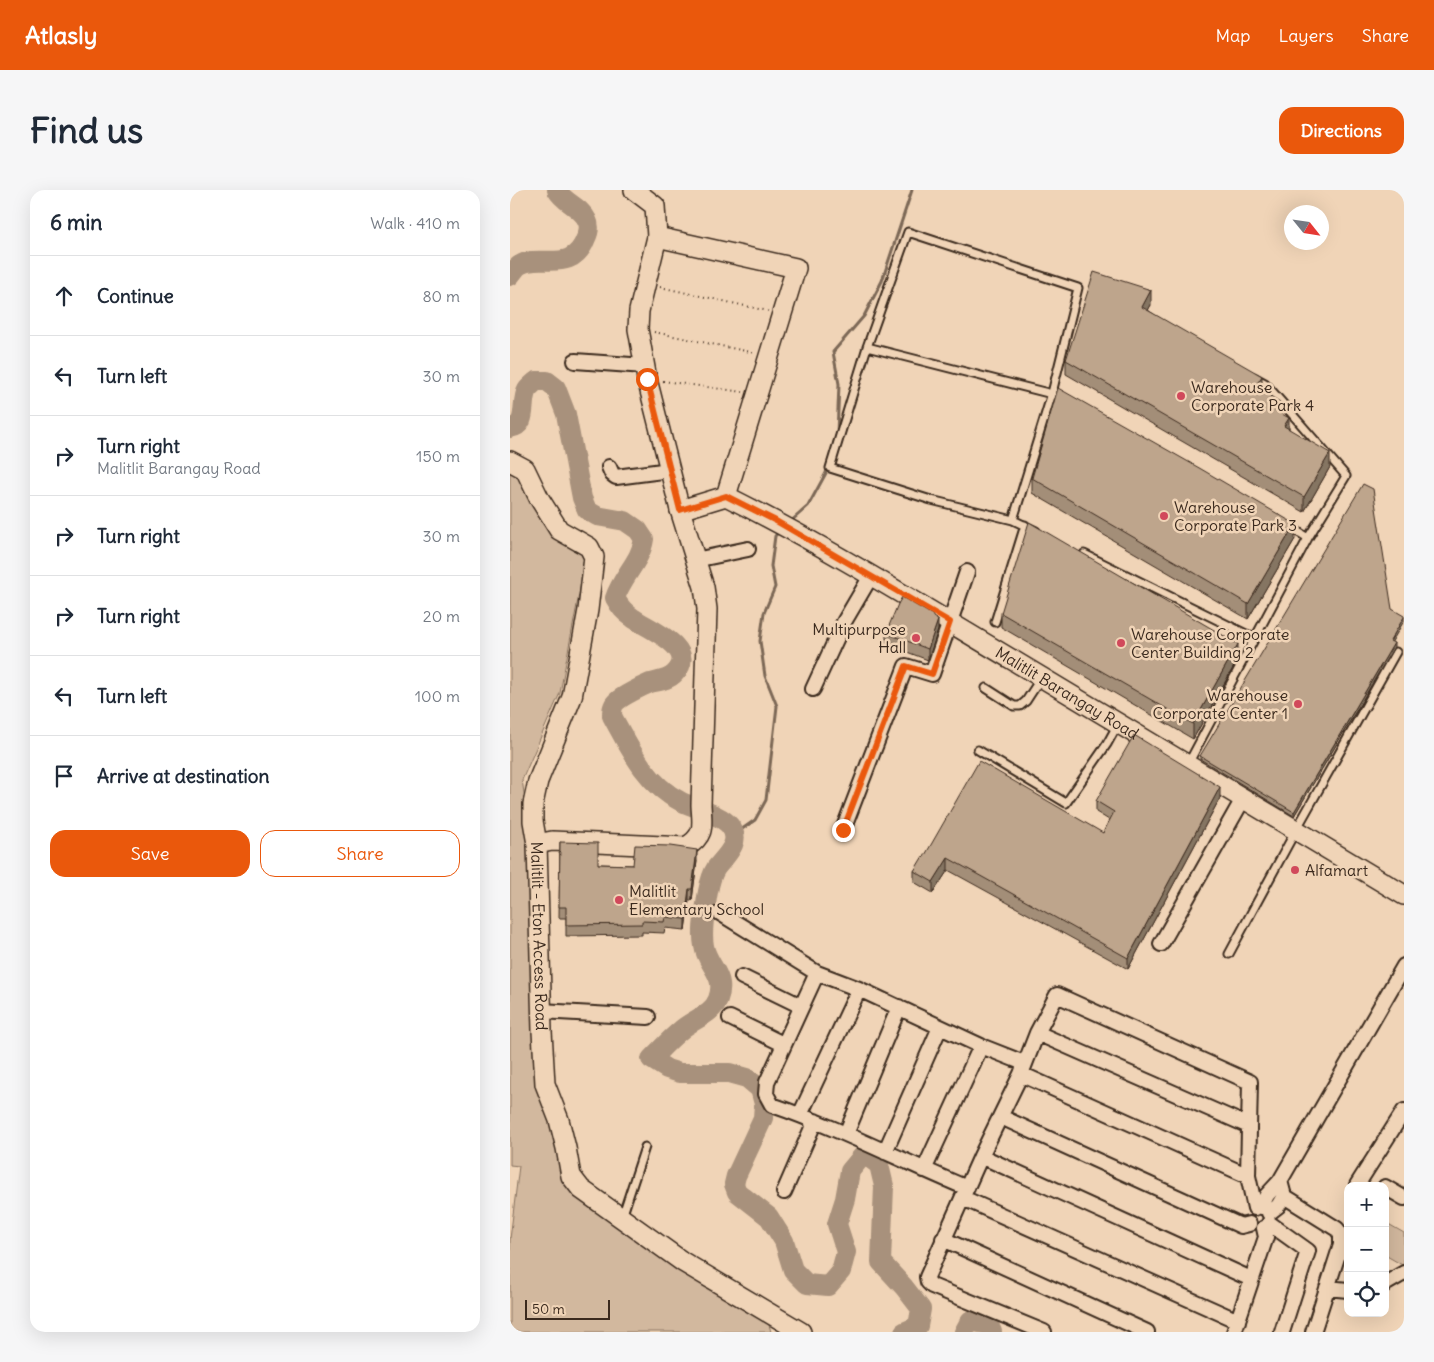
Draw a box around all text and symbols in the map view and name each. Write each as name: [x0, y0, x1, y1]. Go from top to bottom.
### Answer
text: Atlasly: [25, 20, 97, 50]
text: Map: [1215, 24, 1250, 47]
text: Layers: [1278, 24, 1334, 47]
text: Share: [1362, 24, 1409, 47]
button: Directions: [1279, 107, 1404, 154]
text: Find us: [30, 108, 143, 152]
north arrow: [1284, 205, 1329, 250]
text: 6 min: [50, 209, 102, 236]
text: Walk · 410 m: [370, 213, 460, 233]
icon: ahead: [50, 282, 78, 310]
text: Continue: [97, 284, 174, 308]
text: 80 m: [422, 286, 460, 306]
icon: left: [50, 362, 78, 390]
text: Turn left: [97, 364, 167, 388]
text: 30 m: [423, 366, 460, 386]
route start: [636, 368, 659, 391]
place label: Warehouse Corporate Park 4: [1191, 377, 1314, 415]
marker: Warehouse Corporate Park 4: [1175, 390, 1187, 402]
text: Turn right: [97, 434, 180, 458]
icon: right: [50, 442, 78, 470]
text: 150 m: [416, 446, 460, 466]
text: Malitlit Barangay Road: [97, 458, 261, 478]
place label: Warehouse Corporate Park 3: [1174, 497, 1297, 535]
marker: Warehouse Corporate Park 3: [1158, 510, 1170, 522]
icon: right: [50, 522, 78, 550]
text: Turn right: [97, 524, 180, 548]
text: 30 m: [423, 526, 460, 546]
icon: right: [50, 602, 78, 630]
text: Turn right: [97, 604, 180, 628]
text: 20 m: [423, 606, 460, 626]
place label: Multipurpose Hall: [812, 619, 906, 657]
place label: Warehouse Corporate Center Building 2: [1131, 624, 1289, 662]
marker: Multipurpose Hall: [910, 632, 922, 644]
marker: Warehouse Corporate Center Building 2: [1115, 637, 1127, 649]
street label: Malitlit Barangay Road: [992, 642, 1143, 744]
icon: left: [50, 682, 78, 710]
text: Turn left: [97, 684, 167, 708]
place label: Warehouse Corporate Center 1: [1152, 685, 1288, 723]
text: 100 m: [415, 686, 460, 706]
marker: Warehouse Corporate Center 1: [1292, 698, 1304, 710]
icon: arrive: [50, 762, 78, 790]
text: Arrive at destination: [97, 764, 270, 788]
route end: [832, 819, 855, 842]
button: Save: [50, 830, 250, 877]
button: Share: [260, 830, 460, 877]
street label: Malitlit - Eton Access Road: [527, 841, 552, 1031]
place label: Alfamart: [1305, 860, 1369, 880]
marker: Alfamart: [1289, 864, 1301, 876]
place label: Malitlit Elementary School: [629, 881, 764, 919]
marker: Malitlit Elementary School: [613, 894, 625, 906]
map controls: [1344, 1182, 1389, 1317]
button: +: [1344, 1182, 1389, 1227]
button: −: [1344, 1227, 1389, 1272]
button: locate: [1344, 1272, 1389, 1317]
scale bar: [525, 1297, 610, 1320]
text: 50 m: [532, 1300, 565, 1318]

